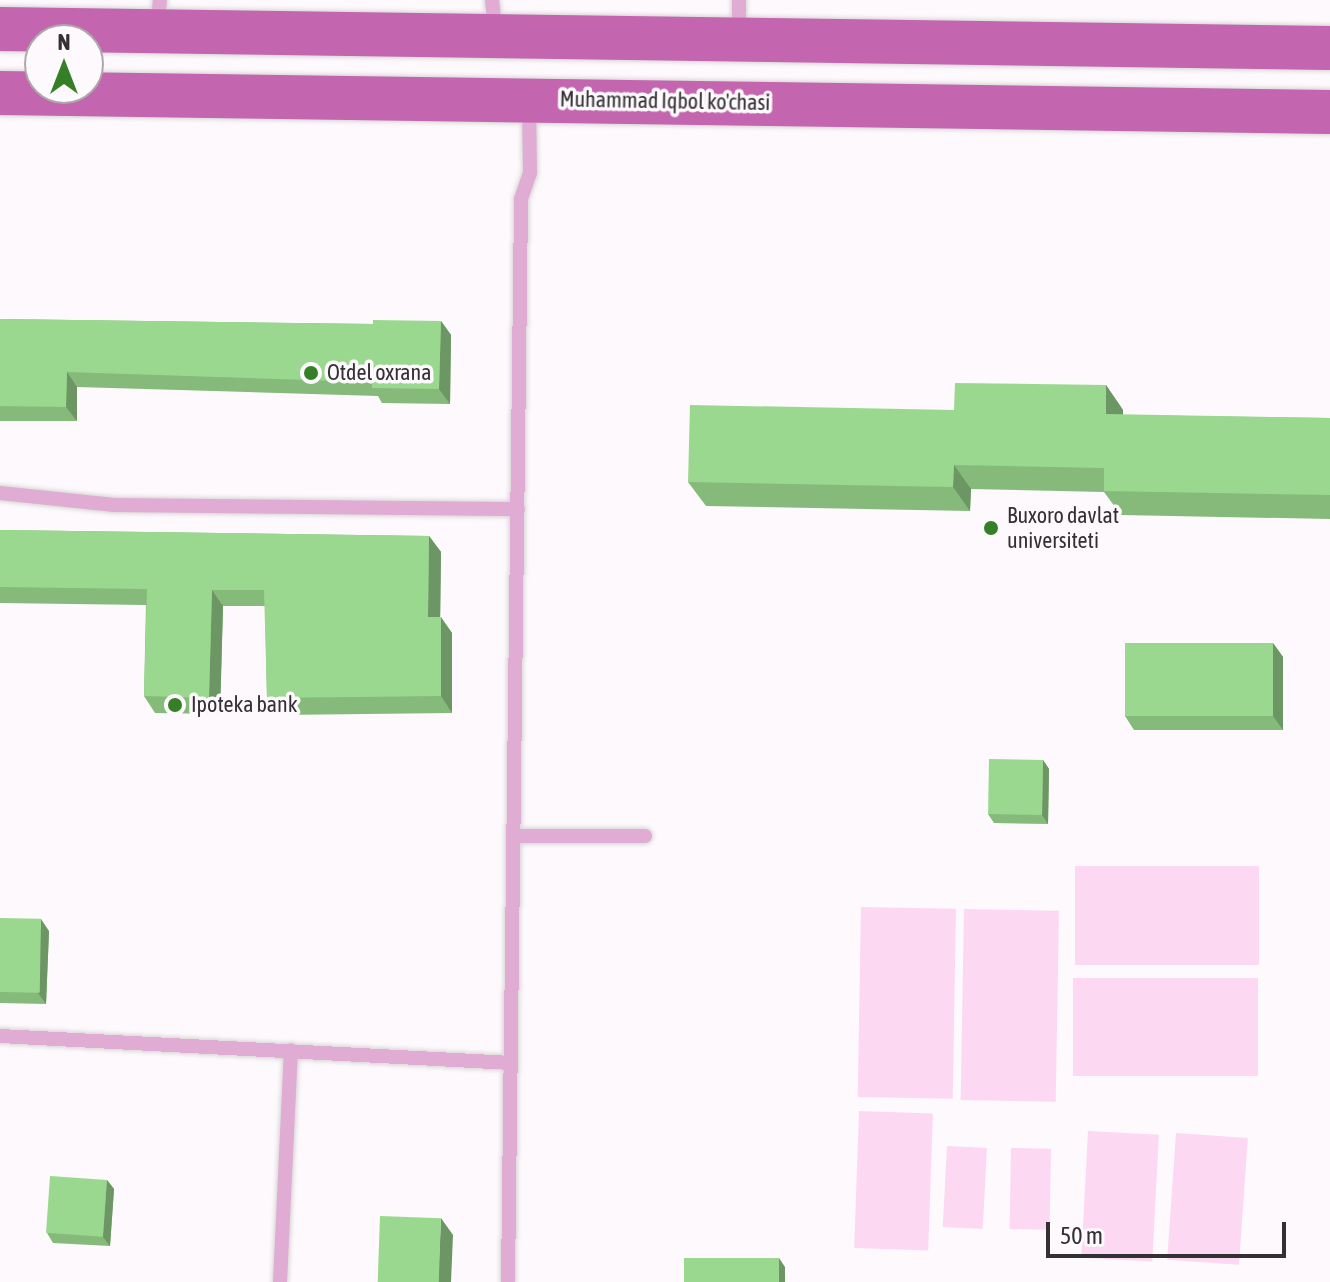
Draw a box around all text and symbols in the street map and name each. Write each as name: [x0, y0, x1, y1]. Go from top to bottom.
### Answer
north arrow: [24, 24, 104, 104]
text: N: [58, 29, 70, 55]
street label: Muhammad Iqbol ko'chasi: [560, 86, 770, 116]
place label: Otdel oxrana: [327, 360, 431, 386]
marker: Otdel oxrana: [302, 364, 320, 382]
place label: Buxoro davlat universiteti: [1007, 502, 1119, 554]
marker: Buxoro davlat universiteti: [982, 519, 1000, 537]
place label: Ipoteka bank: [191, 692, 297, 718]
marker: Ipoteka bank: [166, 696, 184, 714]
scale bar: [1050, 1206, 1290, 1256]
text: 50 m: [1060, 1222, 1103, 1249]

